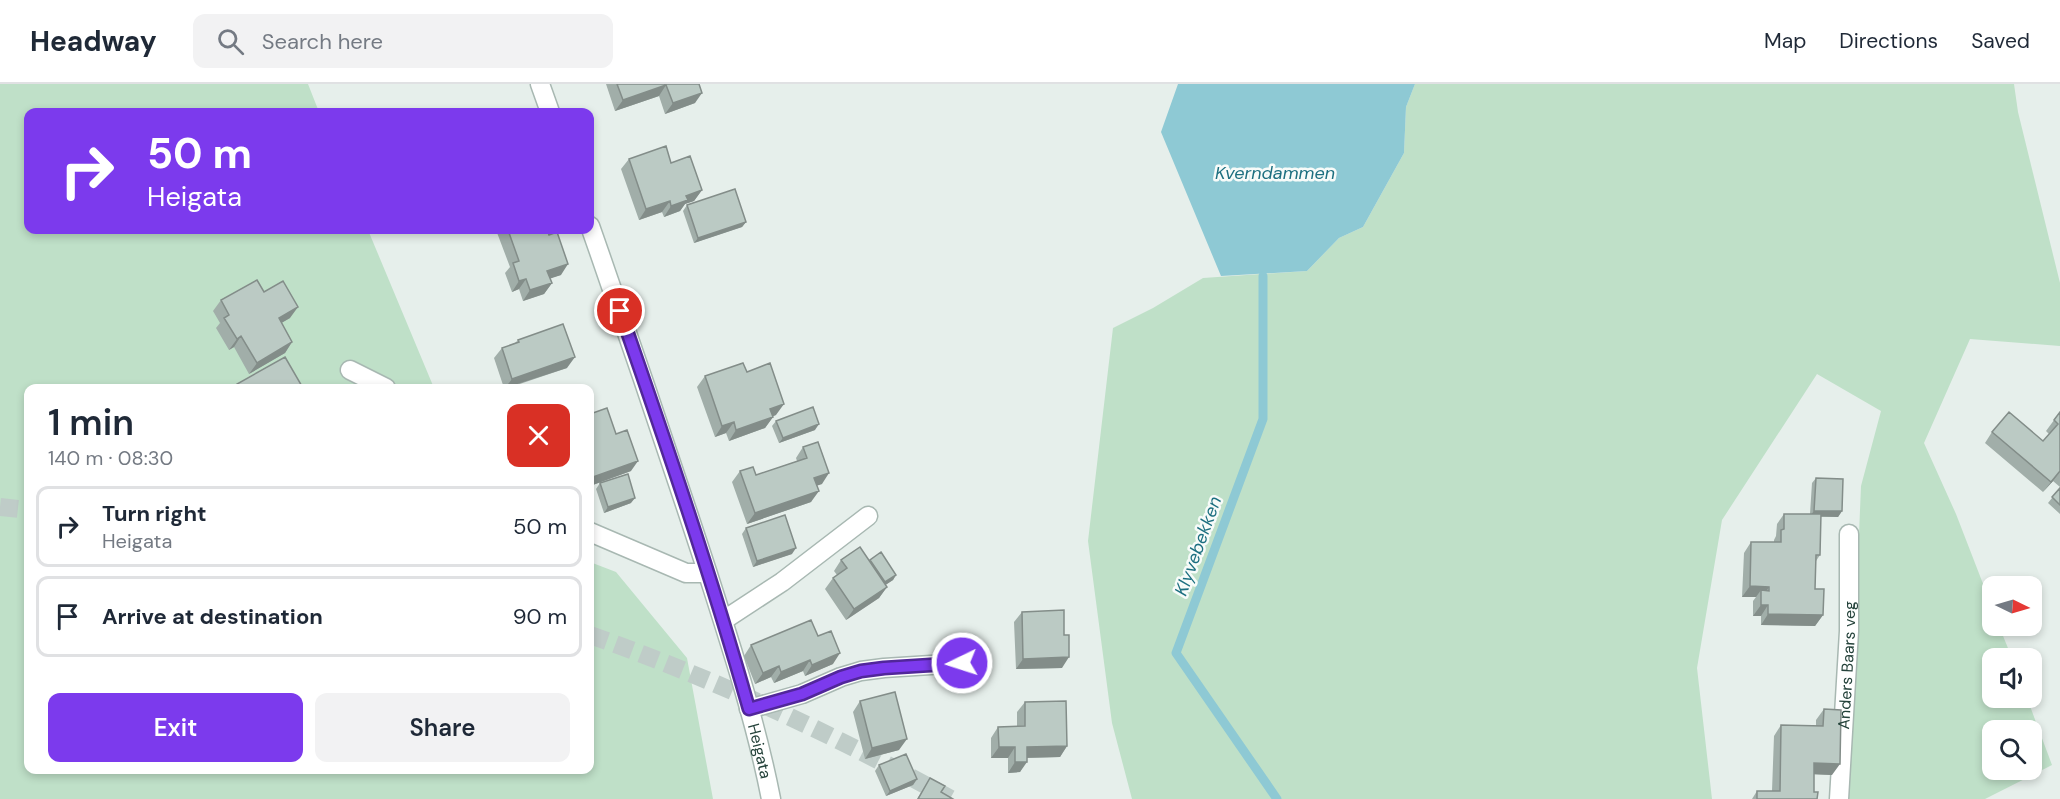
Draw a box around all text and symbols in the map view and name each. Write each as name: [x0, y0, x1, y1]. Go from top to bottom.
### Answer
search box: [193, 14, 613, 68]
text: Headway: [30, 23, 157, 60]
icon: search: [214, 25, 247, 58]
text: Search here: [262, 27, 383, 56]
text: Map: [1764, 27, 1806, 55]
text: Directions: [1839, 27, 1938, 55]
text: Saved: [1971, 27, 2030, 55]
text: 50 m: [147, 126, 252, 181]
icon: right: [48, 132, 126, 210]
water label: Kverndammen: [1215, 161, 1335, 185]
text: Heigata: [147, 179, 242, 214]
pin: [594, 285, 645, 336]
icon: arrive: [603, 294, 636, 327]
text: 1 min: [48, 399, 134, 446]
button: close: [507, 404, 570, 467]
text: 140 m · 08:30: [48, 445, 173, 471]
water label: Klyvebekken: [1169, 493, 1227, 599]
text: Turn right: [102, 499, 207, 528]
icon: right: [51, 510, 84, 543]
text: 50 m: [513, 512, 567, 541]
text: Heigata: [102, 528, 172, 554]
north arrow: [1982, 576, 2042, 636]
map controls: [1982, 576, 2042, 780]
icon: arrive: [51, 600, 84, 633]
street label: Anders Baars veg: [1833, 601, 1860, 730]
text: Arrive at destination: [102, 602, 323, 631]
text: 90 m: [513, 602, 567, 631]
position arrow: [930, 631, 994, 695]
button: sound: [1982, 648, 2042, 708]
button: Exit: [48, 693, 303, 762]
button: Share: [315, 693, 570, 762]
button: search: [1982, 720, 2042, 780]
street label: Heigata: [743, 721, 777, 781]

